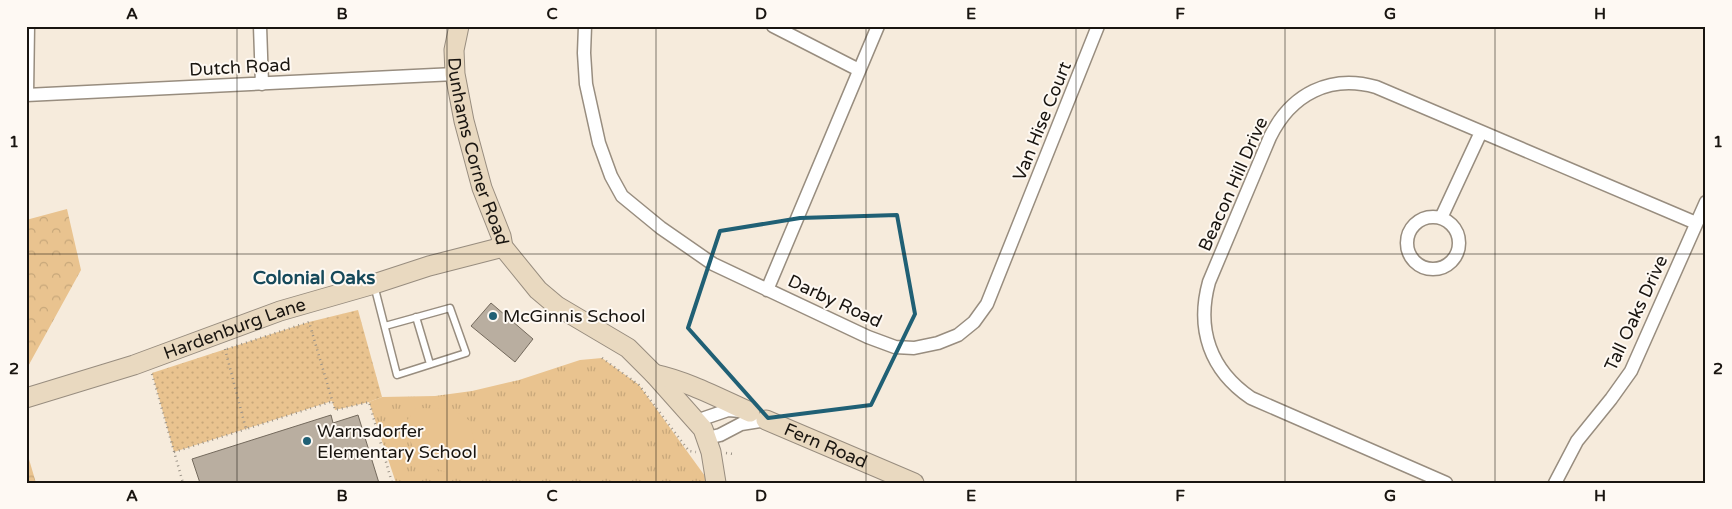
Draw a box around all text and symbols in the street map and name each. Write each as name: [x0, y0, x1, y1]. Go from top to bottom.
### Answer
text: A: [126, 4, 138, 24]
text: B: [336, 4, 348, 24]
text: C: [546, 4, 558, 24]
text: D: [755, 4, 767, 24]
text: E: [966, 4, 976, 24]
text: F: [1175, 4, 1185, 24]
text: G: [1384, 4, 1396, 24]
text: H: [1594, 4, 1606, 24]
street label: Dutch Road: [189, 53, 291, 81]
street label: Dunhams Corner Road: [443, 57, 513, 247]
street label: Van Hise Court: [1008, 58, 1076, 184]
street label: Beacon Hill Drive: [1194, 113, 1272, 255]
text: 1: [9, 132, 19, 152]
text: 1: [1713, 132, 1723, 152]
street label: Tall Oaks Drive: [1600, 252, 1672, 374]
district label: Colonial Oaks: [253, 267, 375, 289]
street label: Darby Road: [785, 270, 885, 332]
street label: Hardenburg Lane: [160, 293, 308, 364]
place label: McGinnis School: [503, 305, 645, 327]
marker: McGinnis School: [487, 310, 499, 322]
text: 2: [9, 359, 19, 379]
text: 2: [1713, 359, 1723, 379]
street label: Fern Road: [781, 418, 871, 473]
place label: Warnsdorfer Elementary School: [317, 420, 477, 463]
marker: Warnsdorfer Elementary School: [301, 435, 313, 447]
text: A: [126, 486, 138, 506]
text: B: [336, 486, 348, 506]
text: C: [546, 486, 558, 506]
text: D: [755, 486, 767, 506]
text: E: [966, 486, 976, 506]
text: F: [1175, 486, 1185, 506]
text: G: [1384, 486, 1396, 506]
text: H: [1594, 486, 1606, 506]

